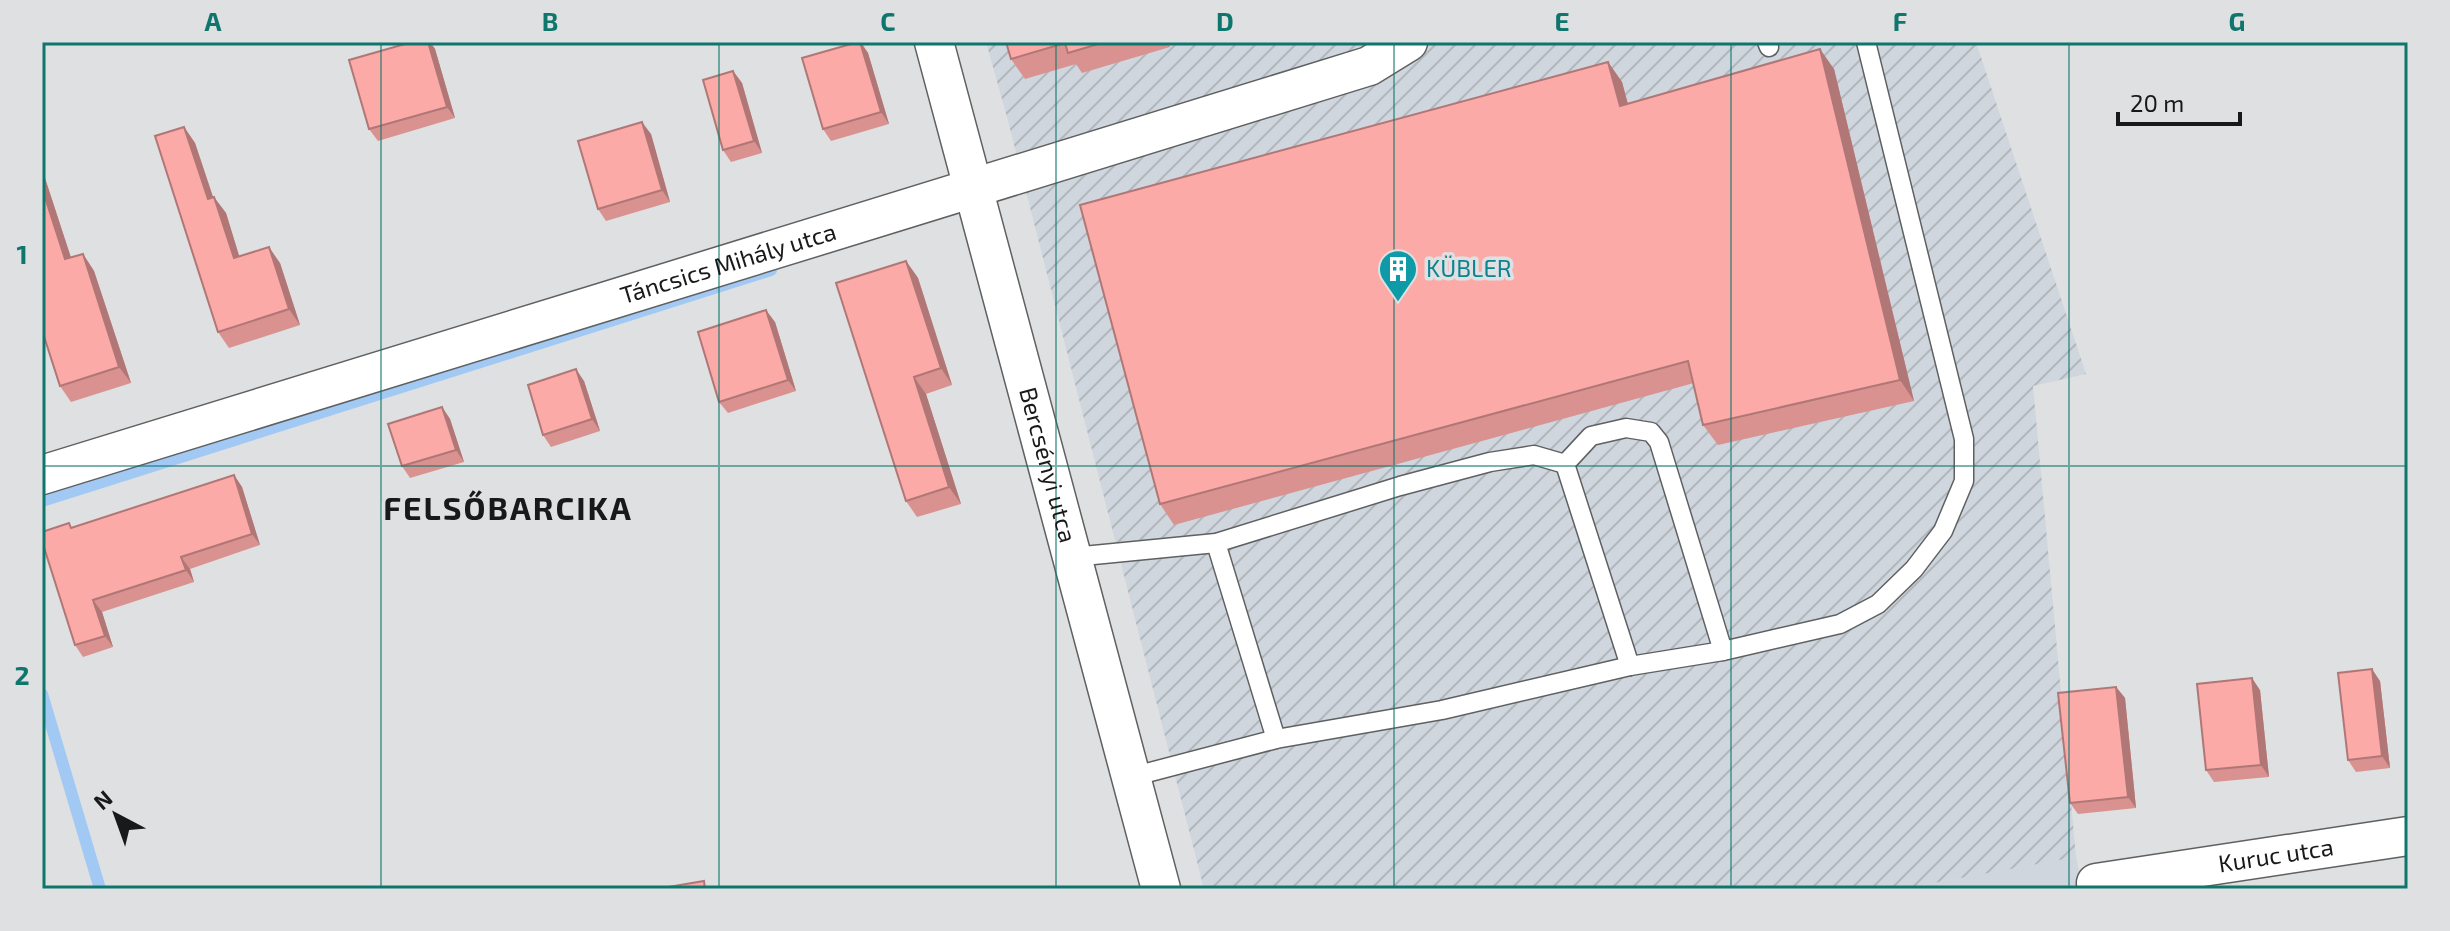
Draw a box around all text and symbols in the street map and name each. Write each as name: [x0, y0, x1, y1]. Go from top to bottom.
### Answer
text: A: [205, 5, 222, 36]
text: B: [542, 5, 558, 36]
text: C: [880, 5, 896, 36]
text: D: [1216, 5, 1234, 36]
text: E: [1554, 5, 1570, 36]
text: F: [1893, 5, 1907, 36]
text: G: [2229, 5, 2245, 36]
scale bar: [2118, 76, 2240, 126]
text: 20 m: [2130, 88, 2184, 117]
street label: Táncsics Mihály utca: [616, 216, 839, 309]
text: 1: [16, 238, 28, 269]
building icon: KÜBLER: [1377, 248, 1419, 303]
place label: KÜBLER: [1426, 253, 1512, 282]
street label: Bercsényi utca: [1014, 384, 1084, 546]
district label: FELSŐBARCIKA: [383, 488, 633, 526]
text: 2: [14, 659, 30, 690]
north arrow: [76, 775, 156, 855]
text: N: [88, 784, 117, 814]
street label: Kuruc utca: [2216, 831, 2335, 877]

